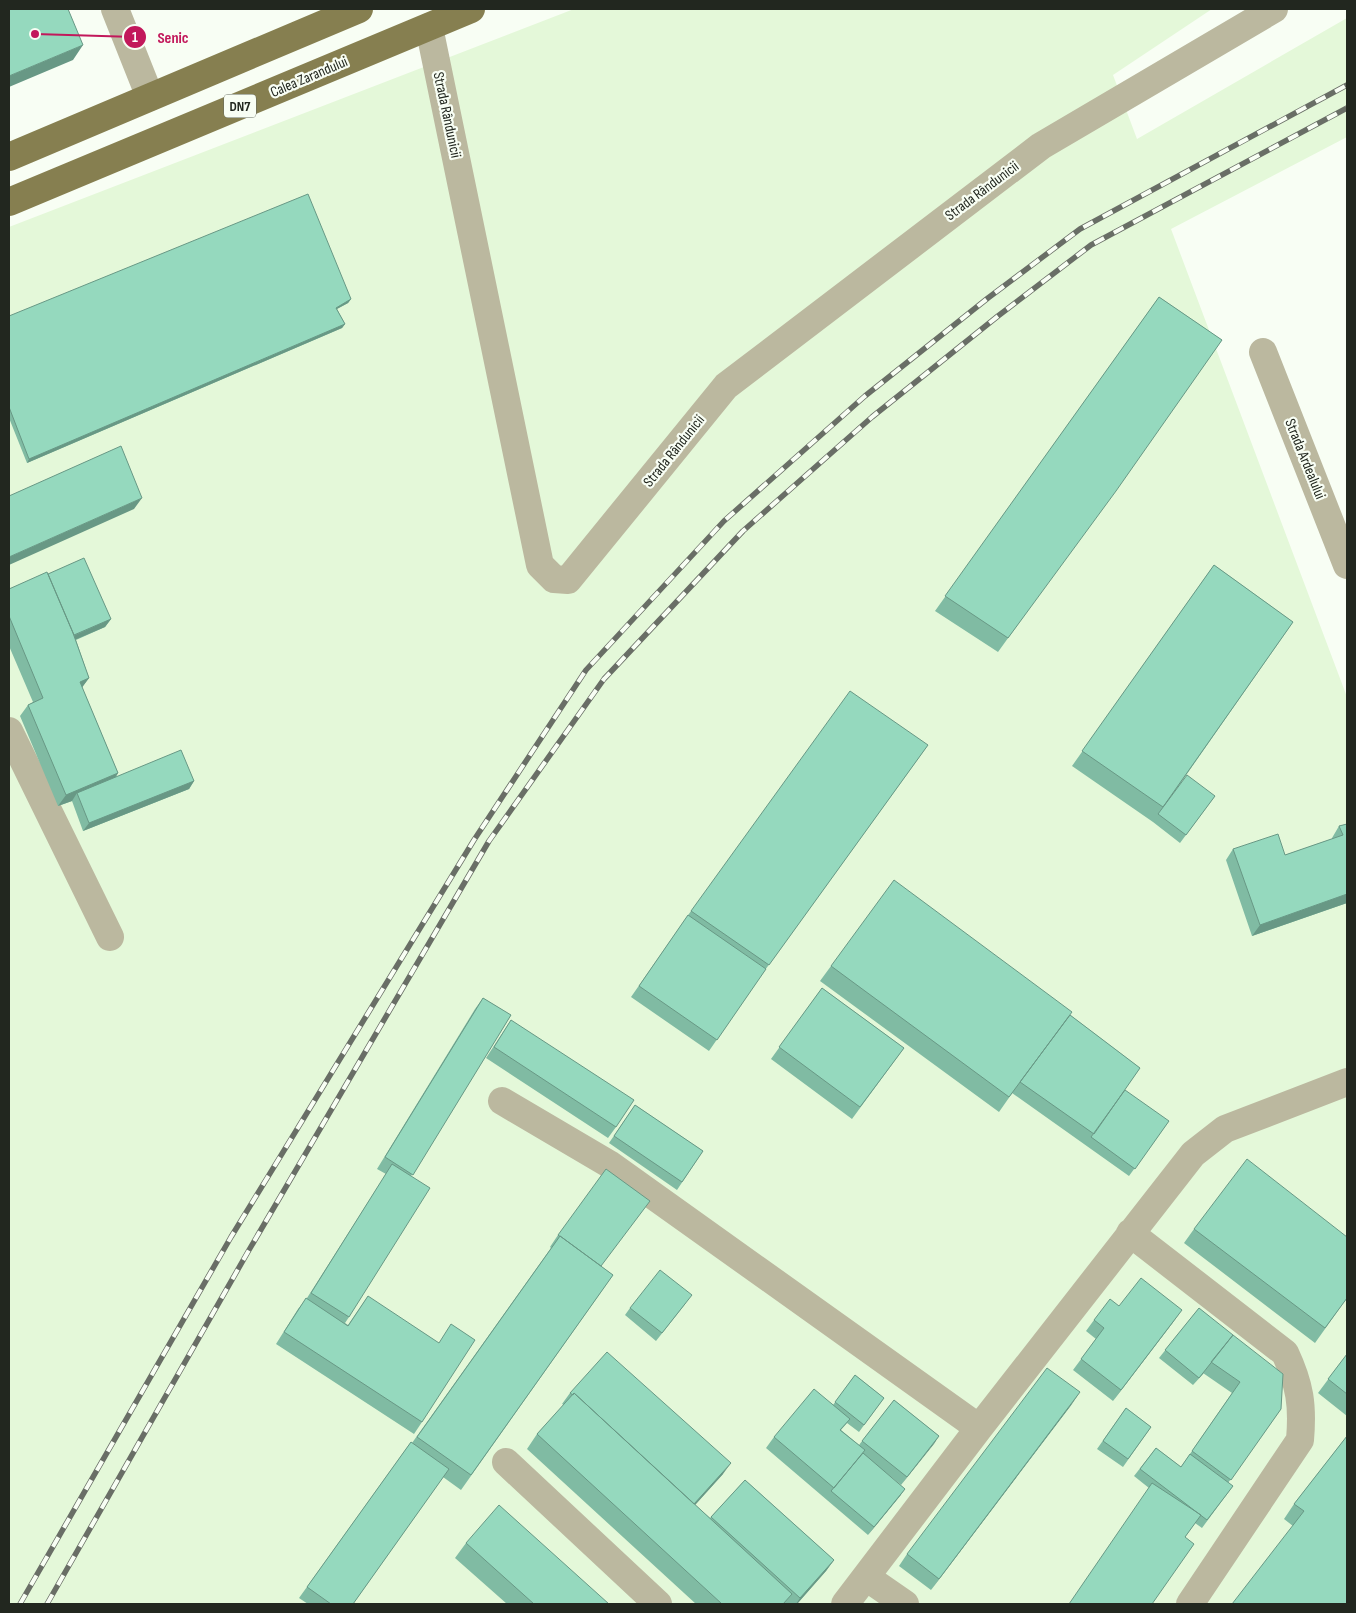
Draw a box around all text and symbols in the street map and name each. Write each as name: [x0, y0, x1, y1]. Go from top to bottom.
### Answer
callout: Senic: [123, 22, 199, 53]
text: 1: [132, 28, 138, 47]
text: Senic: [157, 29, 189, 48]
street label: Calea Zarandului: [267, 52, 351, 102]
street label: Strada Rândunicii: [429, 70, 465, 160]
road number: DN7: [224, 94, 256, 118]
street label: Strada Rândunicii: [941, 157, 1023, 225]
street label: Strada Rândunicii: [639, 411, 709, 491]
street label: Strada Ardealului: [1280, 416, 1330, 502]

